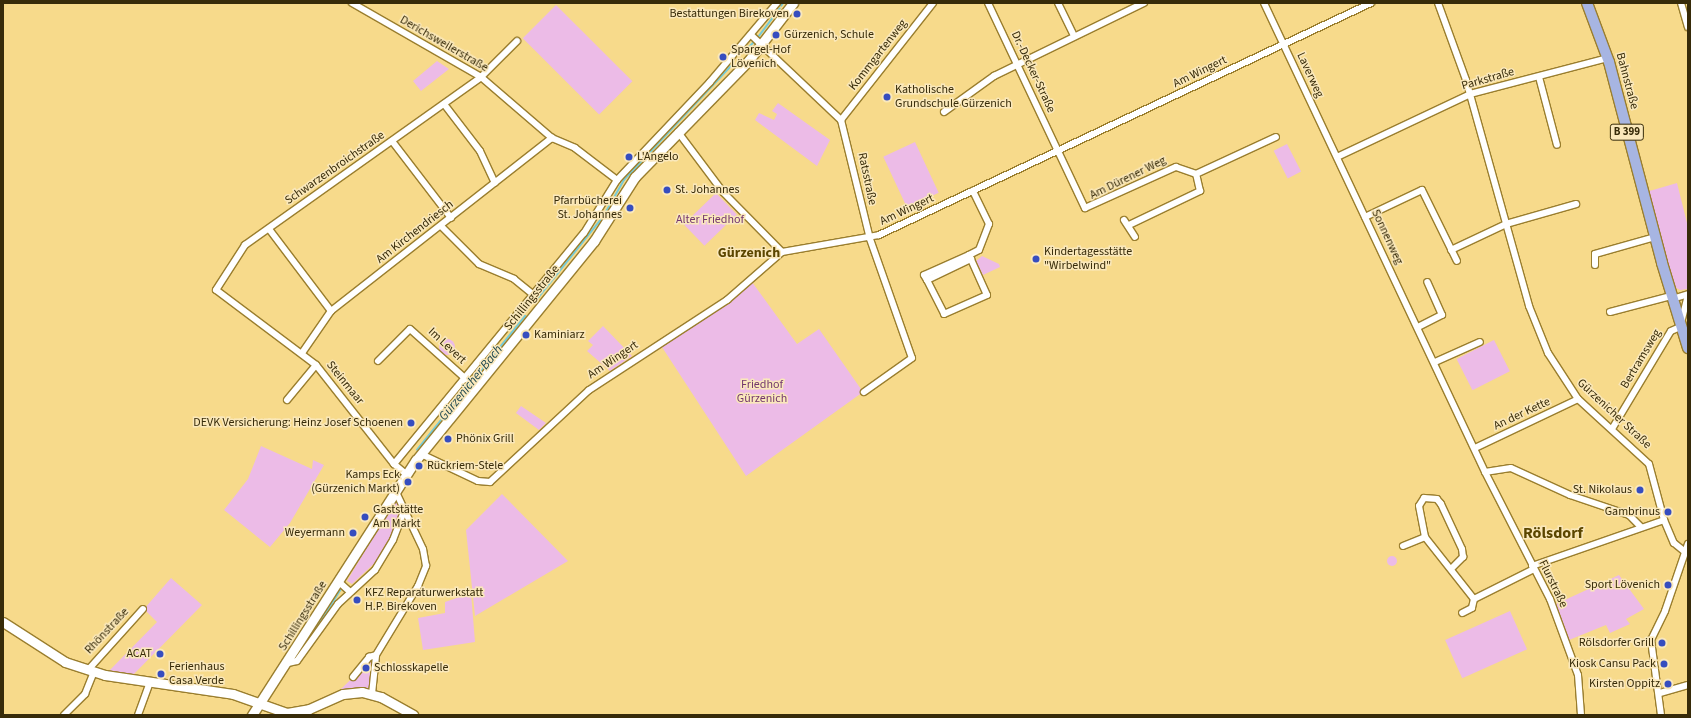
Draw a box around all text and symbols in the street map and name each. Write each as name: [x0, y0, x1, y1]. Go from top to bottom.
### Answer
place label: Bestattungen Birekoven: [669, 7, 789, 21]
marker: Bestattungen Birekoven: [792, 9, 802, 19]
street label: Derichsweilerstraße: [397, 13, 491, 75]
street label: Kommgartenweg: [846, 17, 910, 93]
place label: Gürzenich, Schule: [784, 28, 874, 42]
street label: Dr.-Decker-Straße: [1008, 29, 1058, 115]
marker: Gürzenich, Schule: [771, 30, 781, 40]
place label: Spargel-Hof Lövenich: [731, 43, 790, 71]
street label: Laverweg: [1293, 50, 1327, 100]
street label: Bahnstraße: [1613, 51, 1641, 111]
marker: Spargel-Hof Lövenich: [718, 52, 728, 62]
street label: Am Wingert: [1171, 53, 1229, 91]
street label: Parkstraße: [1460, 65, 1516, 93]
place label: Katholische Grundschule Gürzenich: [895, 83, 1012, 111]
marker: Katholische Grundschule Gürzenich: [882, 92, 892, 102]
road number: B 399: [1609, 123, 1645, 141]
street label: Schwarzenbroichstraße: [282, 128, 388, 208]
place label: L'Angelo: [637, 150, 679, 164]
street label: Ratsstraße: [854, 151, 880, 207]
marker: L'Angelo: [624, 152, 634, 162]
street label: Am Dürener Weg: [1087, 153, 1169, 203]
place label: St. Johannes: [675, 183, 740, 197]
marker: St. Johannes: [662, 185, 672, 195]
street label: Am Wingert: [878, 191, 936, 229]
place label: Pfarrbücherei St. Johannes: [554, 194, 622, 222]
street label: Am Kirchendriesch: [373, 197, 457, 267]
marker: Pfarrbücherei St. Johannes: [625, 203, 635, 213]
street label: Sonnenweg: [1368, 207, 1406, 267]
park label: Alter Friedhof: [676, 213, 744, 227]
district label: Gürzenich: [718, 245, 780, 261]
place label: Kindertagesstätte "Wirbelwind": [1044, 245, 1132, 273]
marker: Kindertagesstätte "Wirbelwind": [1031, 254, 1041, 264]
street label: Schillingsstraße: [501, 262, 563, 334]
street label: Im Levert: [425, 325, 469, 367]
street label: Bertramsweg: [1618, 327, 1664, 391]
place label: Kaminiarz: [534, 328, 585, 342]
marker: Kaminiarz: [521, 330, 531, 340]
street label: Am Wingert: [585, 338, 641, 382]
water label: Gürzenicher Bach: [436, 342, 506, 424]
street label: Steinmaar: [323, 358, 367, 408]
street label: Gürzenicher Straße: [1574, 376, 1654, 452]
park label: Friedhof Gürzenich: [737, 378, 787, 406]
street label: An der Kette: [1491, 395, 1553, 433]
place label: DEVK Versicherung: Heinz Josef Schoenen: [193, 416, 403, 430]
marker: DEVK Versicherung: Heinz Josef Schoenen: [406, 418, 416, 428]
place label: Phönix Grill: [456, 432, 514, 446]
marker: Phönix Grill: [443, 434, 453, 444]
place label: Rückriem-Stele: [427, 459, 503, 473]
marker: Rückriem-Stele: [414, 461, 424, 471]
place label: Kamps Eck (Gürzenich Markt): [311, 468, 400, 496]
marker: Kamps Eck (Gürzenich Markt): [403, 477, 413, 487]
place label: St. Nikolaus: [1573, 483, 1632, 497]
marker: St. Nikolaus: [1635, 485, 1645, 495]
place label: Gaststätte Am Markt: [373, 503, 423, 531]
place label: Gambrinus: [1605, 505, 1660, 519]
marker: Gambrinus: [1663, 507, 1673, 517]
marker: Gaststätte Am Markt: [360, 512, 370, 522]
district label: Rölsdorf: [1523, 523, 1583, 543]
place label: Weyermann: [285, 526, 345, 540]
marker: Weyermann: [348, 528, 358, 538]
street label: Flurstraße: [1535, 558, 1571, 610]
street label: Schillingsstraße: [276, 578, 330, 654]
place label: Sport Lövenich: [1585, 578, 1660, 592]
marker: Sport Lövenich: [1663, 580, 1673, 590]
place label: KFZ Reparaturwerkstatt H.P. Birekoven: [365, 586, 483, 614]
marker: KFZ Reparaturwerkstatt H.P. Birekoven: [352, 595, 362, 605]
street label: Rhönstraße: [82, 605, 132, 657]
place label: Rölsdorfer Grill: [1579, 636, 1654, 650]
marker: Rölsdorfer Grill: [1657, 638, 1667, 648]
place label: ACAT: [126, 647, 152, 661]
marker: ACAT: [155, 649, 165, 659]
place label: Kiosk Cansu Pack: [1569, 657, 1656, 671]
marker: Kiosk Cansu Pack: [1659, 659, 1669, 669]
place label: Ferienhaus Casa Verde: [169, 660, 224, 688]
place label: Schlosskapelle: [374, 661, 449, 675]
marker: Schlosskapelle: [361, 663, 371, 673]
marker: Ferienhaus Casa Verde: [156, 669, 166, 679]
place label: Kirsten Oppitz: [1589, 677, 1660, 691]
marker: Kirsten Oppitz: [1663, 679, 1673, 689]

